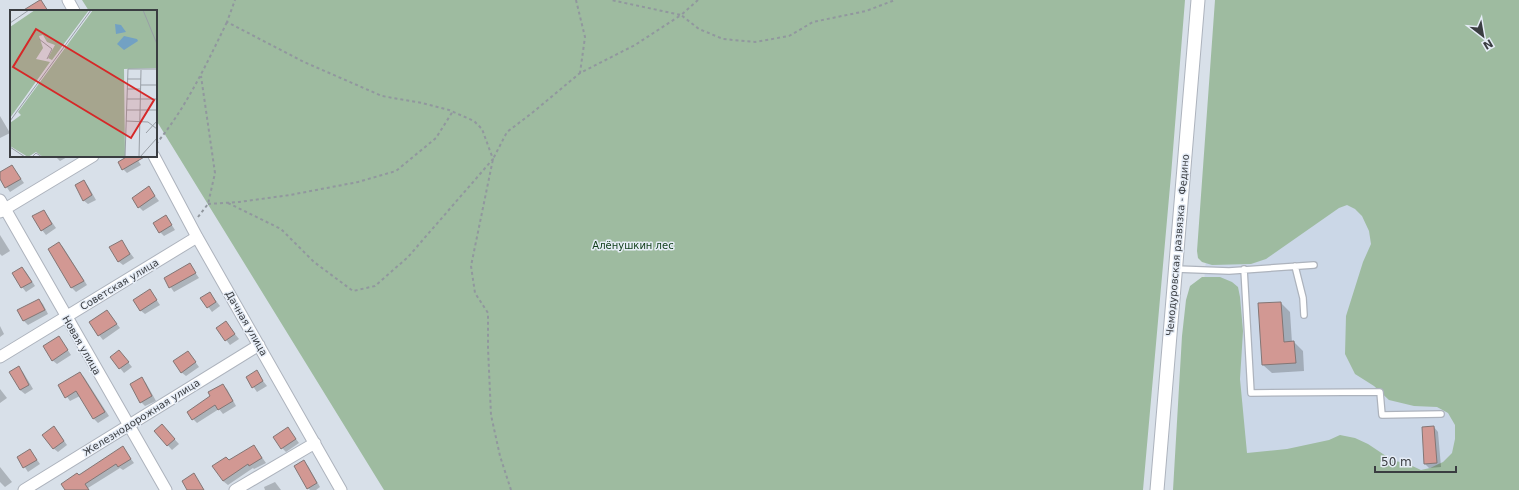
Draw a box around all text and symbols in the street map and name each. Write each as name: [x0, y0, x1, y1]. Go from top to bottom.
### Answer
inset map: [10, 10, 157, 157]
north arrow: [1463, 16, 1503, 56]
text: N: [1481, 36, 1495, 52]
street label: Чемодуровская развязка - Федино: [1164, 154, 1191, 337]
park label: Алёнушкин лес: [592, 240, 674, 251]
street label: Советская улица: [78, 257, 160, 312]
street label: Дачная улица: [223, 289, 270, 358]
street label: Новая улица: [60, 314, 103, 377]
street label: Железнодорожная улица: [81, 377, 202, 458]
scale bar: [1375, 448, 1456, 474]
text: 50 m: [1381, 455, 1412, 469]

